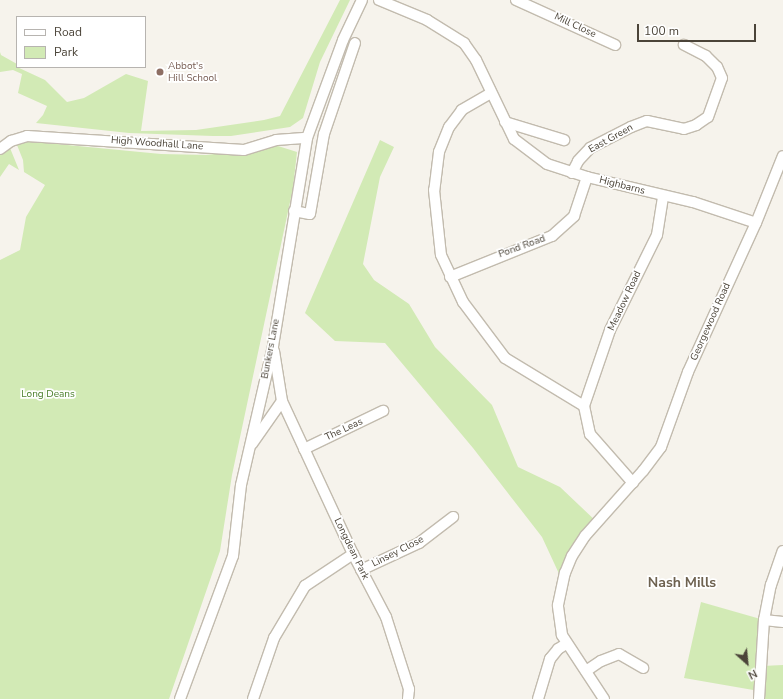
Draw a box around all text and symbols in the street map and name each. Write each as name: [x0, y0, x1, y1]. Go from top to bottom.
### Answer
street label: Mill Close: [552, 11, 598, 41]
legend: [16, 16, 146, 68]
scale bar: [639, 16, 758, 42]
text: 100 m: [644, 23, 679, 39]
text: Road: [54, 24, 82, 40]
text: Park: [54, 44, 78, 60]
place label: Abbot's Hill School: [168, 60, 217, 84]
marker: Abbot's Hill School: [155, 67, 165, 77]
street label: East Green: [587, 122, 635, 156]
street label: High Woodhall Lane: [110, 135, 204, 153]
street label: Highbarns: [598, 175, 646, 197]
street label: Pond Road: [497, 233, 547, 261]
street label: Meadow Road: [606, 269, 644, 333]
street label: Georgewood Road: [688, 281, 734, 363]
street label: Bunkers Lane: [259, 318, 283, 380]
park label: Long Deans: [21, 389, 75, 401]
street label: The Leas: [323, 416, 365, 444]
street label: Longdean Park: [331, 516, 371, 582]
street label: Linsey Close: [370, 534, 426, 570]
district label: Nash Mills: [648, 575, 716, 591]
north arrow: [727, 643, 767, 683]
text: N: [746, 666, 760, 683]

